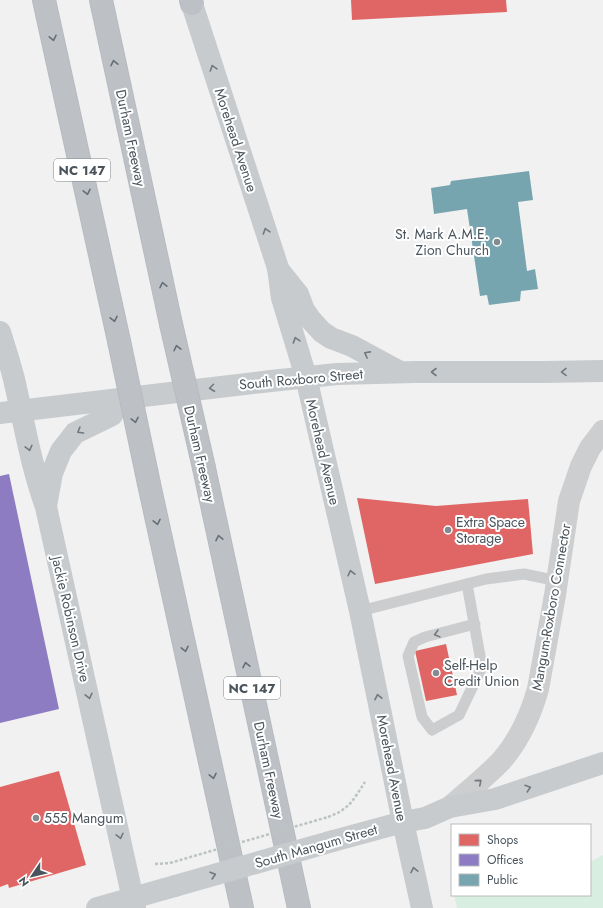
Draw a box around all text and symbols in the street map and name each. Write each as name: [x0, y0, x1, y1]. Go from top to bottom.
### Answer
one-way arrow: [48, 35, 56, 41]
one-way arrow: [111, 60, 119, 66]
one-way arrow: [209, 64, 218, 71]
street label: Morehead Avenue: [210, 86, 262, 194]
street label: Durham Freeway: [111, 88, 151, 189]
road number: NC 147: [54, 159, 110, 181]
one-way arrow: [82, 189, 90, 196]
place label: St. Mark A.M.E. Zion Church: [395, 224, 489, 260]
one-way arrow: [262, 228, 270, 235]
marker: St. Mark A.M.E. Zion Church: [492, 237, 502, 247]
one-way arrow: [159, 282, 167, 289]
one-way arrow: [110, 316, 118, 323]
one-way arrow: [292, 336, 300, 343]
one-way arrow: [173, 345, 181, 351]
one-way arrow: [364, 351, 371, 359]
street label: South Roxboro Street: [238, 364, 364, 394]
one-way arrow: [431, 368, 437, 376]
one-way arrow: [561, 368, 567, 376]
one-way arrow: [209, 383, 215, 392]
street label: Morehead Avenue: [301, 397, 345, 507]
street label: Durham Freeway: [179, 404, 221, 505]
one-way arrow: [131, 417, 139, 423]
one-way arrow: [77, 426, 84, 433]
one-way arrow: [24, 445, 32, 451]
place label: Extra Space Storage: [456, 512, 525, 548]
one-way arrow: [153, 519, 161, 525]
street label: Mangum-Roxboro Connector: [526, 522, 576, 692]
marker: Extra Space Storage: [443, 525, 453, 535]
one-way arrow: [215, 535, 223, 541]
street label: Jackie Robinson Drive: [46, 552, 95, 684]
one-way arrow: [347, 570, 356, 577]
one-way arrow: [434, 629, 441, 638]
one-way arrow: [181, 646, 189, 652]
place label: Self-Help Credit Union: [444, 655, 519, 691]
one-way arrow: [243, 662, 251, 668]
marker: Self-Help Credit Union: [431, 668, 441, 678]
road number: NC 147: [224, 677, 280, 699]
one-way arrow: [84, 692, 92, 699]
one-way arrow: [374, 694, 382, 700]
street label: Morehead Avenue: [372, 713, 412, 823]
street label: Durham Freeway: [249, 720, 289, 821]
one-way arrow: [208, 773, 216, 779]
one-way arrow: [474, 779, 482, 786]
one-way arrow: [524, 784, 531, 793]
place label: 555 Mangum: [44, 808, 124, 828]
marker: 555 Mangum: [31, 813, 41, 823]
street label: South Mangum Street: [252, 819, 380, 873]
legend: [451, 824, 591, 896]
text: Shops: [487, 831, 518, 849]
one-way arrow: [116, 833, 124, 839]
text: Offices: [487, 851, 523, 869]
north arrow: [12, 856, 52, 896]
one-way arrow: [411, 867, 419, 873]
one-way arrow: [209, 871, 216, 880]
text: Public: [487, 871, 518, 889]
text: N: [15, 874, 33, 890]

